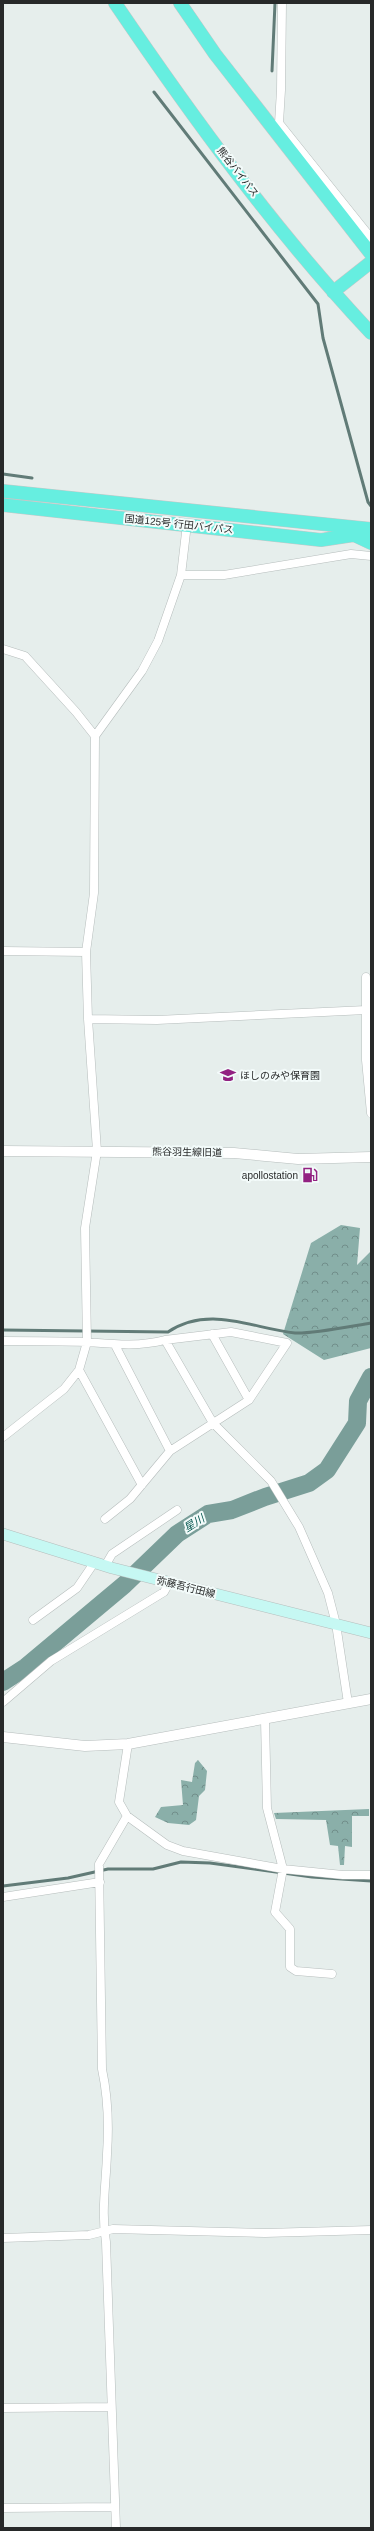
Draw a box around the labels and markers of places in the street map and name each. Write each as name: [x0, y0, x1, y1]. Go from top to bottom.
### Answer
school or university icon: ほしのみや保育園: [219, 1066, 237, 1084]
place label: ほしのみや保育園: [240, 1070, 320, 1081]
fuel station icon: apollostation: [301, 1166, 319, 1184]
place label: apollostation: [242, 1170, 298, 1181]

